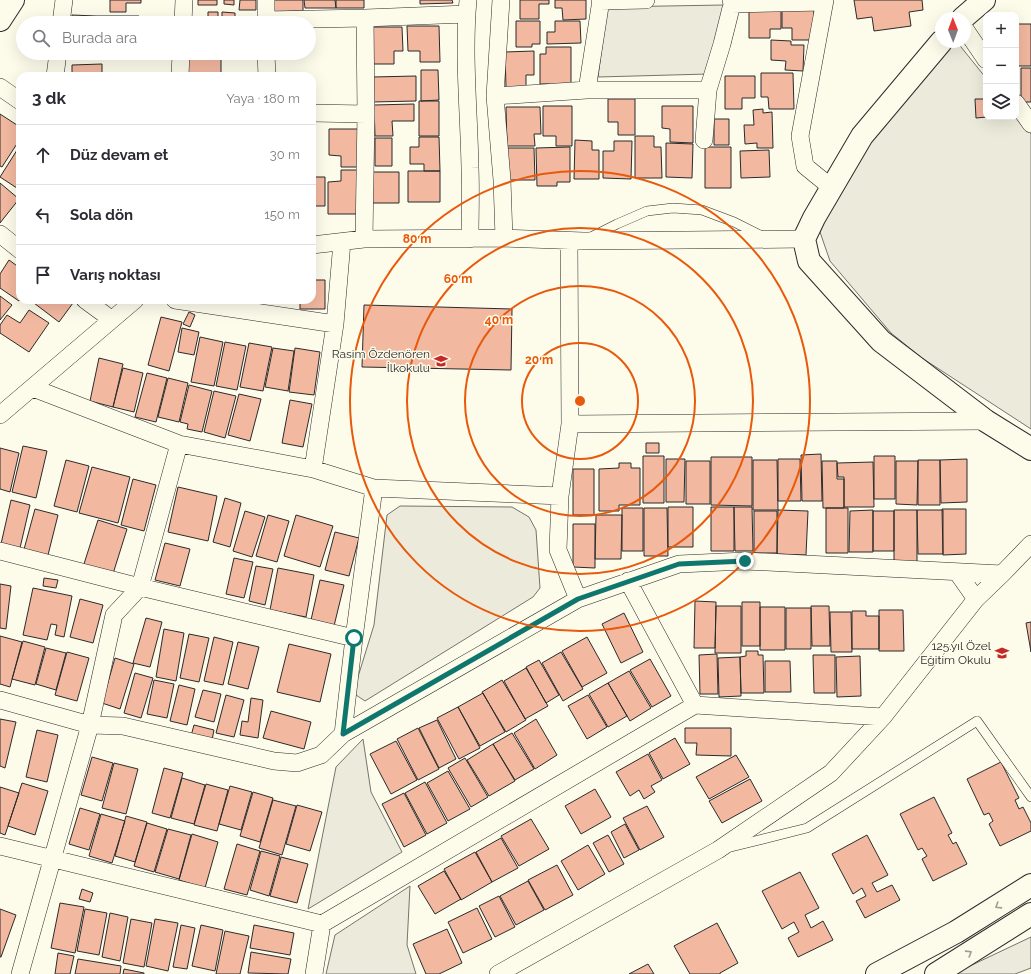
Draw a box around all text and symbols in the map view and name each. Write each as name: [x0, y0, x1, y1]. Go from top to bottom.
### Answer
north arrow: [935, 12, 971, 48]
map controls: [983, 12, 1019, 120]
button: +: [983, 12, 1019, 48]
search box: [16, 16, 316, 60]
icon: search: [30, 27, 52, 49]
text: Burada ara: [62, 29, 137, 47]
button: −: [983, 48, 1019, 84]
button: layers: [983, 84, 1019, 120]
text: 3 dk: [32, 88, 66, 108]
text: Yaya · 180 m: [226, 91, 300, 106]
icon: ahead: [32, 144, 54, 166]
text: Düz devam et: [70, 146, 168, 164]
text: 30 m: [270, 147, 300, 162]
icon: left: [32, 204, 54, 226]
text: Sola dön: [70, 206, 133, 224]
text: 150 m: [264, 207, 300, 222]
text: 80 m: [403, 232, 431, 246]
icon: arrive: [32, 264, 54, 286]
text: Varış noktası: [70, 266, 161, 284]
text: 60 m: [444, 272, 472, 286]
text: 40 m: [485, 313, 513, 327]
place label: Rasim Özdenören İlkokulu: [332, 347, 430, 375]
school or university icon: Rasim Özdenören İlkokulu: [433, 353, 449, 369]
text: 20 m: [525, 353, 553, 367]
centre of rings: [573, 394, 587, 408]
route end: [736, 552, 754, 570]
route start: [345, 629, 363, 647]
place label: 125.yıl Özel Eğitim Okulu: [920, 639, 992, 667]
school or university icon: 125.yıl Özel Eğitim Okulu: [994, 645, 1010, 661]
one-way arrow: [995, 901, 1002, 908]
one-way arrow: [965, 950, 972, 958]

